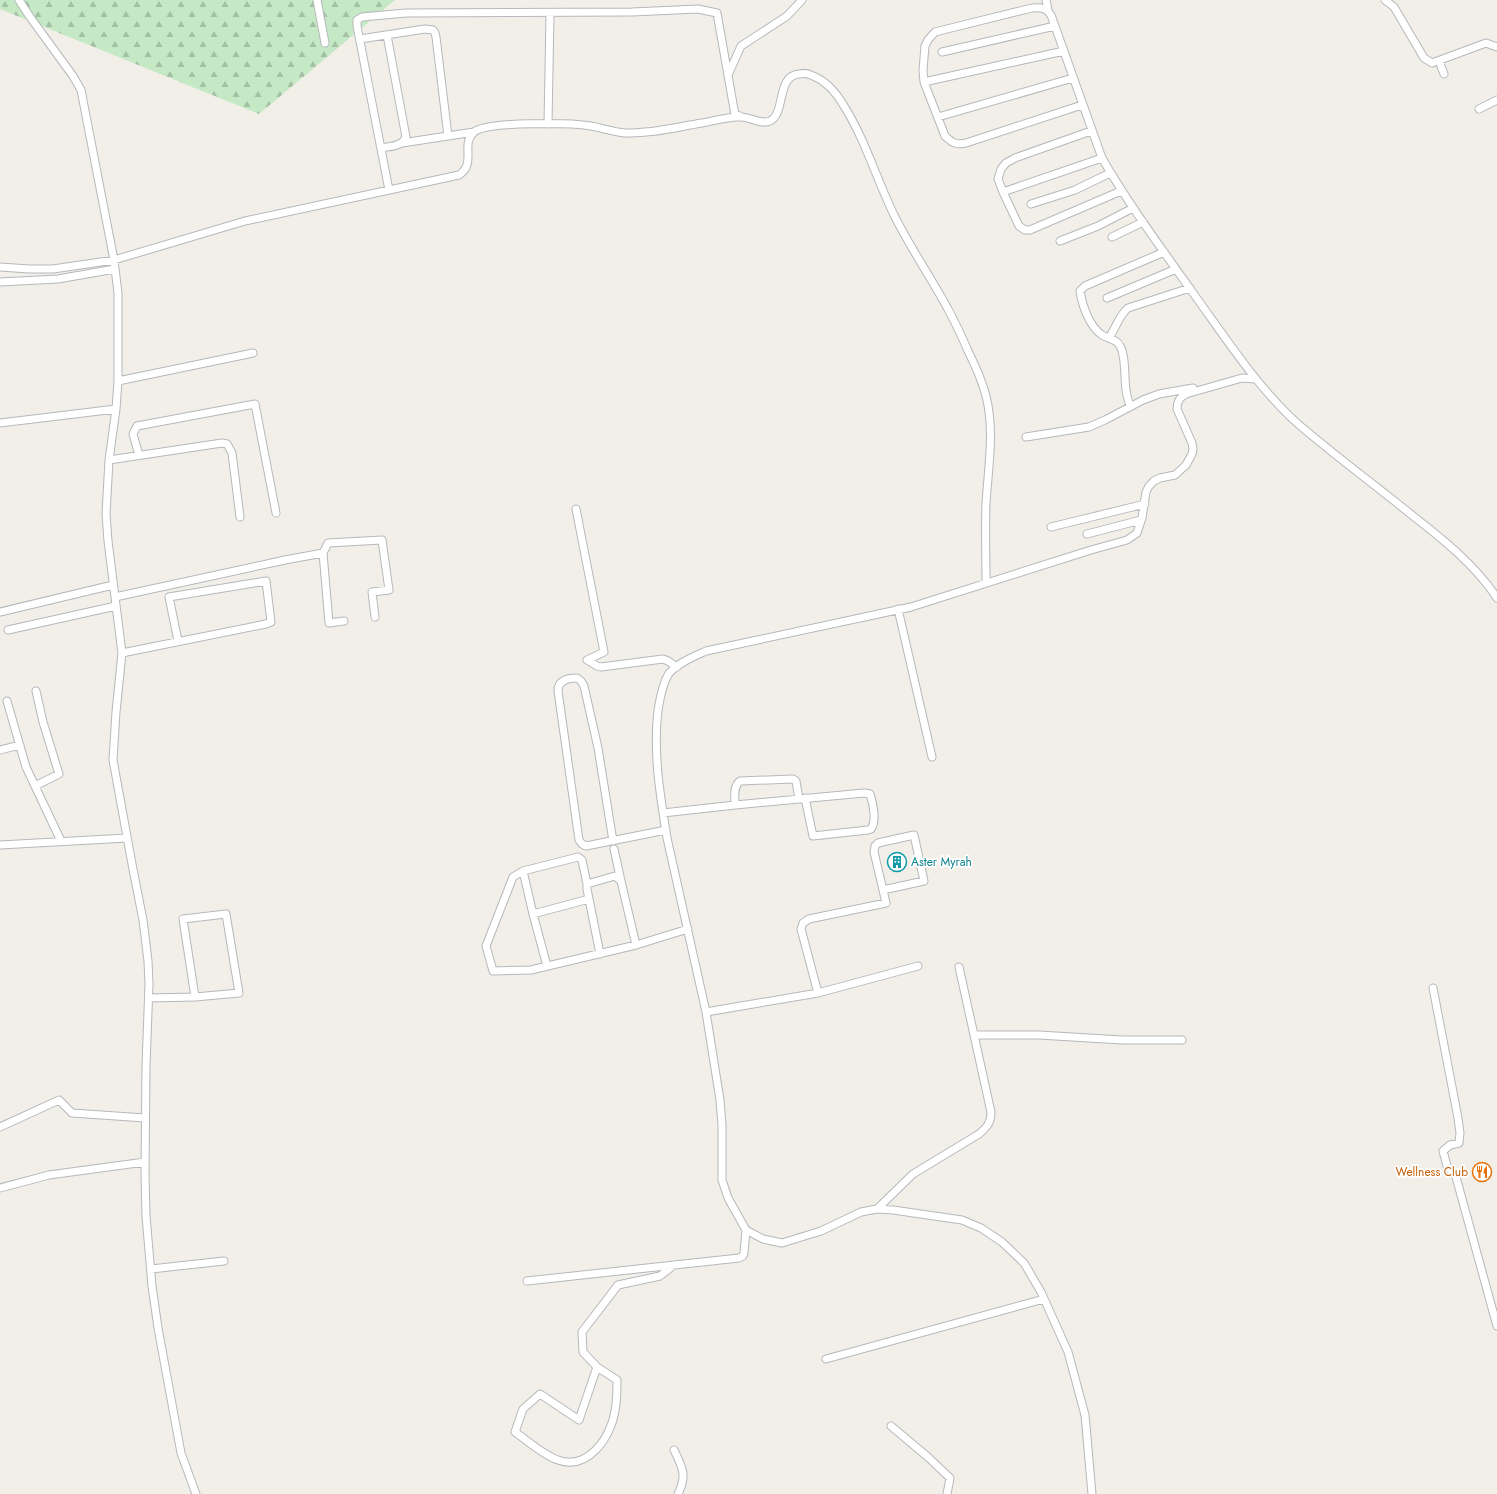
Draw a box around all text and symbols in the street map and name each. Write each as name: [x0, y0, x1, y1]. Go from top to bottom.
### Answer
building icon: Aster Myrah: [886, 851, 908, 873]
place label: Aster Myrah: [911, 853, 972, 871]
restaurant icon: Wellness Club: [1471, 1161, 1493, 1183]
place label: Wellness Club: [1396, 1163, 1468, 1181]

